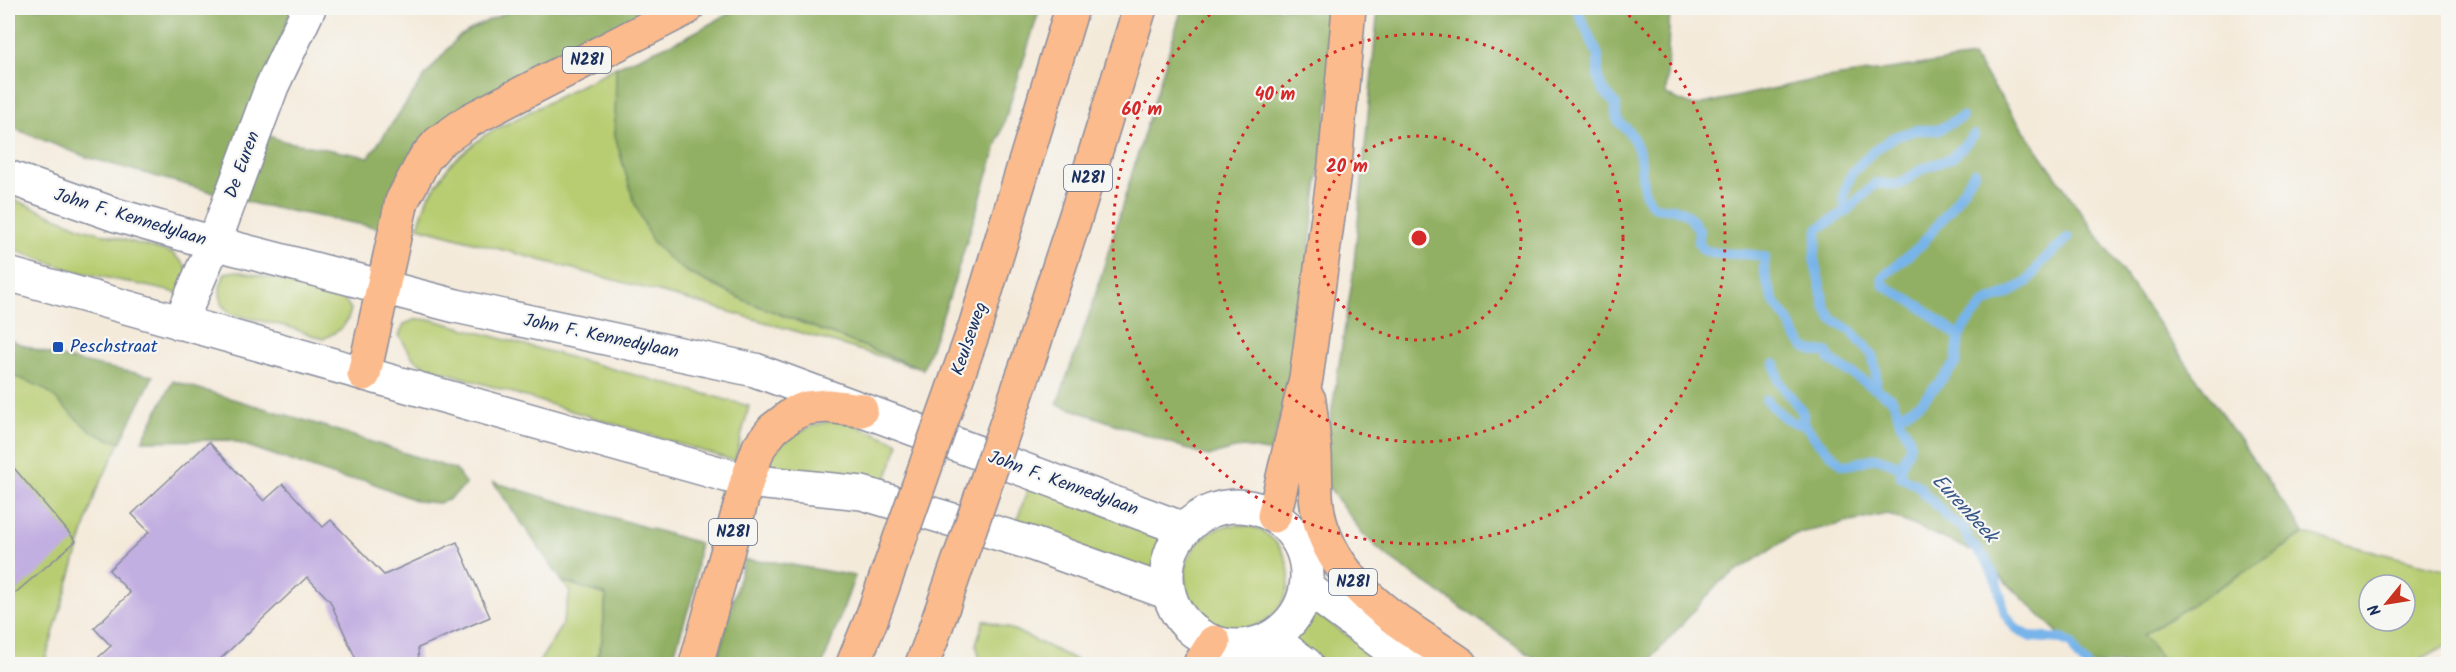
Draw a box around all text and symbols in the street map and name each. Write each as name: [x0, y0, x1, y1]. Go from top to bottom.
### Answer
road number: N281: [563, 47, 611, 73]
text: 40 m: [1255, 81, 1296, 110]
text: 60 m: [1122, 96, 1163, 125]
street label: De Euren: [217, 127, 269, 203]
text: 20 m: [1326, 153, 1368, 182]
road number: N281: [1064, 165, 1112, 191]
street label: John F. Kennedylaan: [50, 181, 210, 255]
centre of rings: [1409, 228, 1429, 248]
street label: Keulseweg: [944, 298, 996, 380]
street label: John F. Kennedylaan: [521, 306, 681, 368]
place label: Peschstraat: [70, 333, 159, 362]
marker: Peschstraat: [51, 340, 65, 354]
street label: John F. Kennedylaan: [984, 443, 1142, 525]
water label: Eurenbeek: [1923, 467, 2007, 553]
road number: N281: [709, 519, 757, 545]
road number: N281: [1329, 569, 1377, 595]
north arrow: [2357, 573, 2417, 633]
text: N: [2362, 599, 2389, 620]

